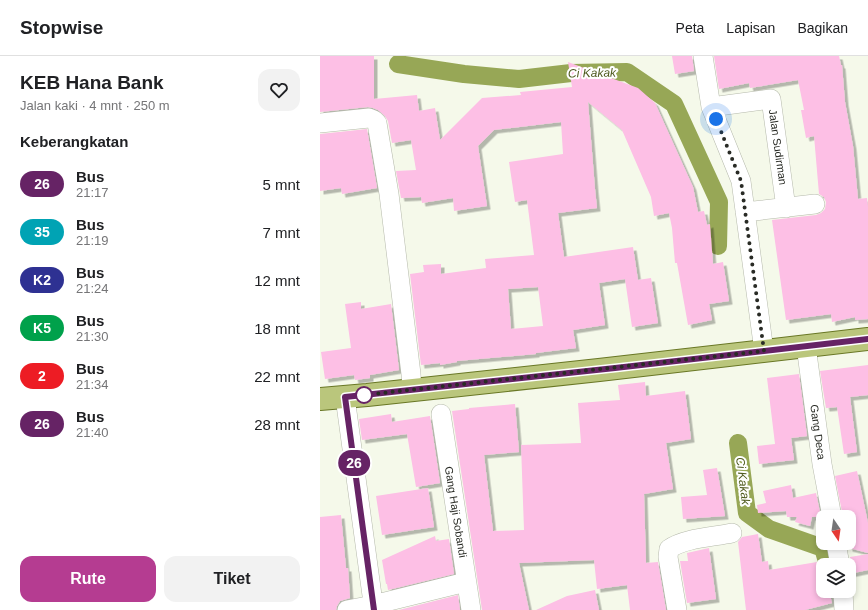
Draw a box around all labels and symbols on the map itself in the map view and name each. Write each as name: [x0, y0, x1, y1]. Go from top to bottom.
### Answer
water label: Ci Kakak: [568, 66, 617, 80]
street label: Jalan Sudirman: [767, 108, 789, 186]
your location: [706, 109, 726, 129]
unlabelled marker: [355, 386, 373, 404]
street label: Gang Deca: [808, 404, 828, 461]
line badge: 26: [336, 450, 372, 476]
water label: Ci Kakak: [733, 456, 753, 507]
street label: Gang Haji Sobandi: [443, 465, 469, 559]
north arrow: [816, 510, 856, 550]

